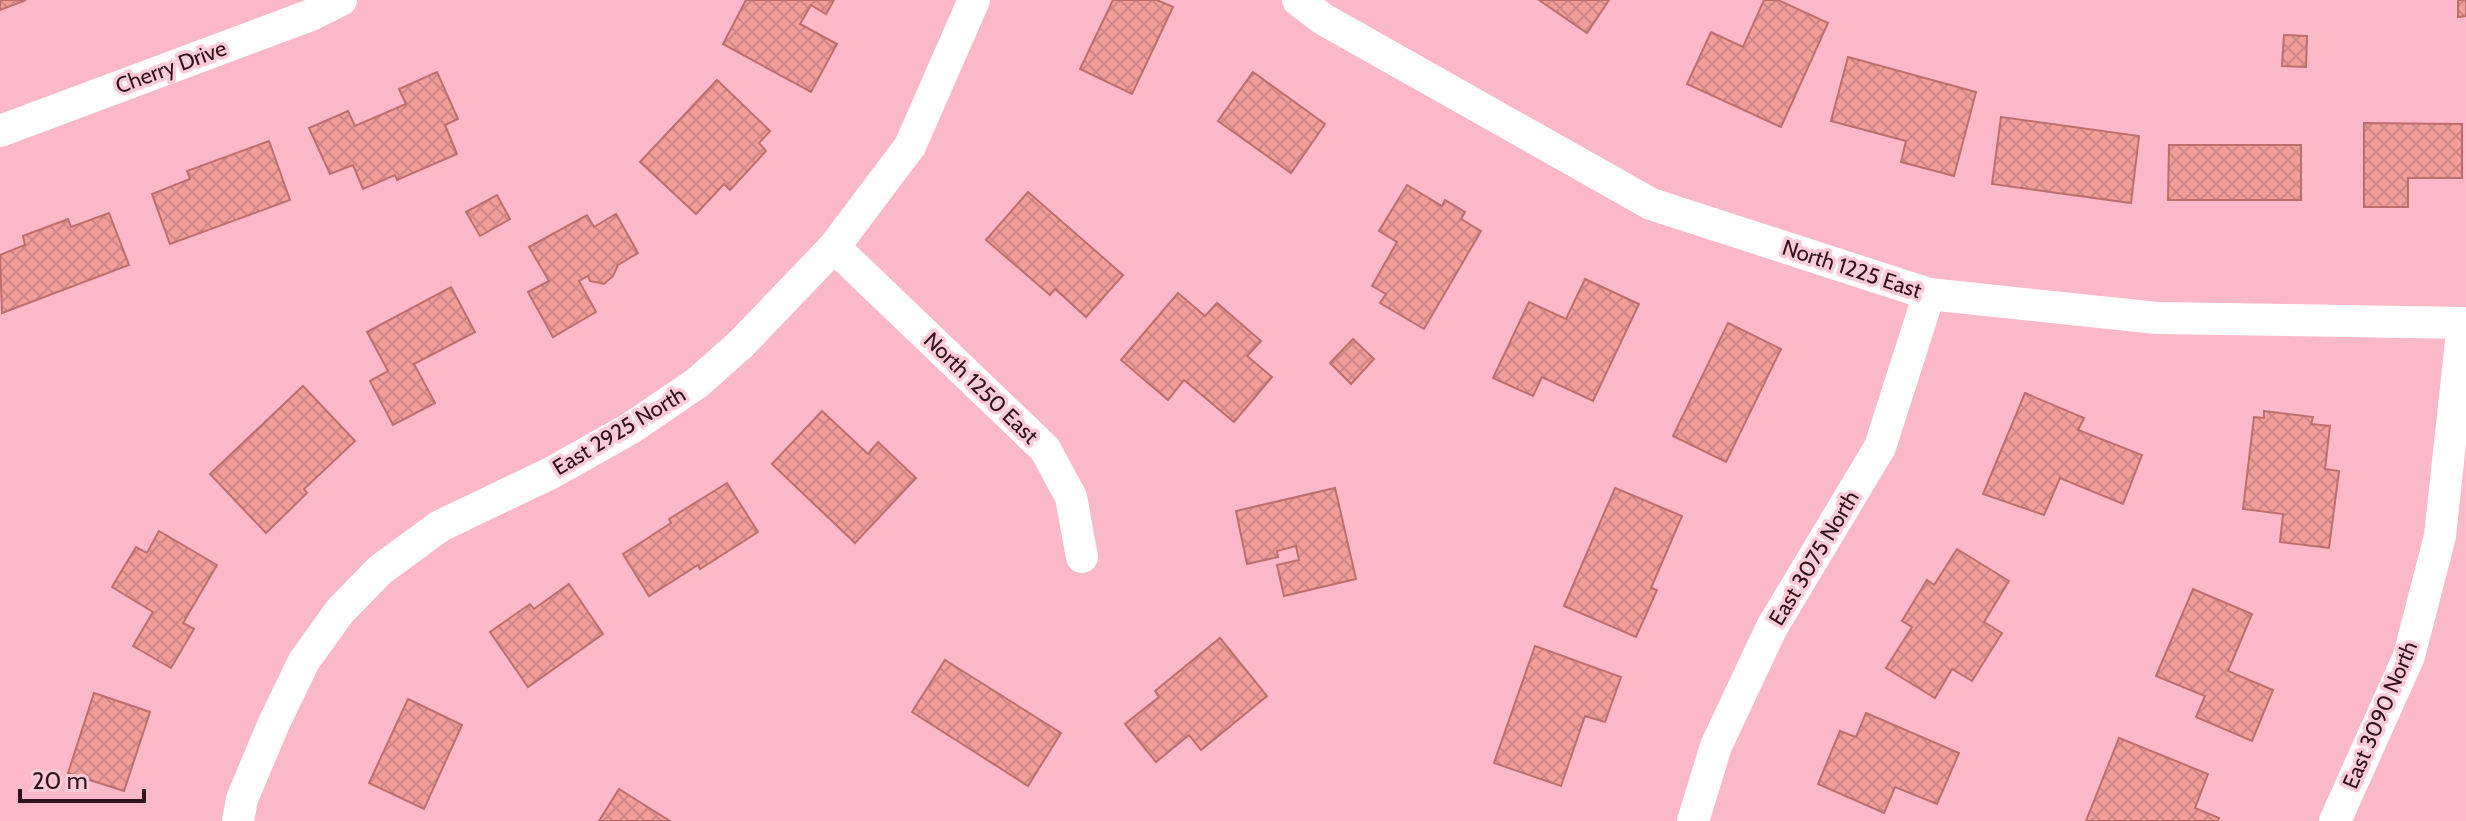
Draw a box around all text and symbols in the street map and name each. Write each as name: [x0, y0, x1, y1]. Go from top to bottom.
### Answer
street label: Cherry Drive: [112, 34, 230, 100]
street label: North 1225 East: [1779, 234, 1926, 304]
street label: North 1250 East: [918, 327, 1044, 450]
street label: East 2925 North: [548, 381, 690, 481]
street label: East 3075 North: [1763, 486, 1865, 630]
street label: East 3090 North: [2337, 637, 2423, 793]
scale bar: [20, 753, 144, 803]
text: 20 m: [32, 766, 88, 795]

